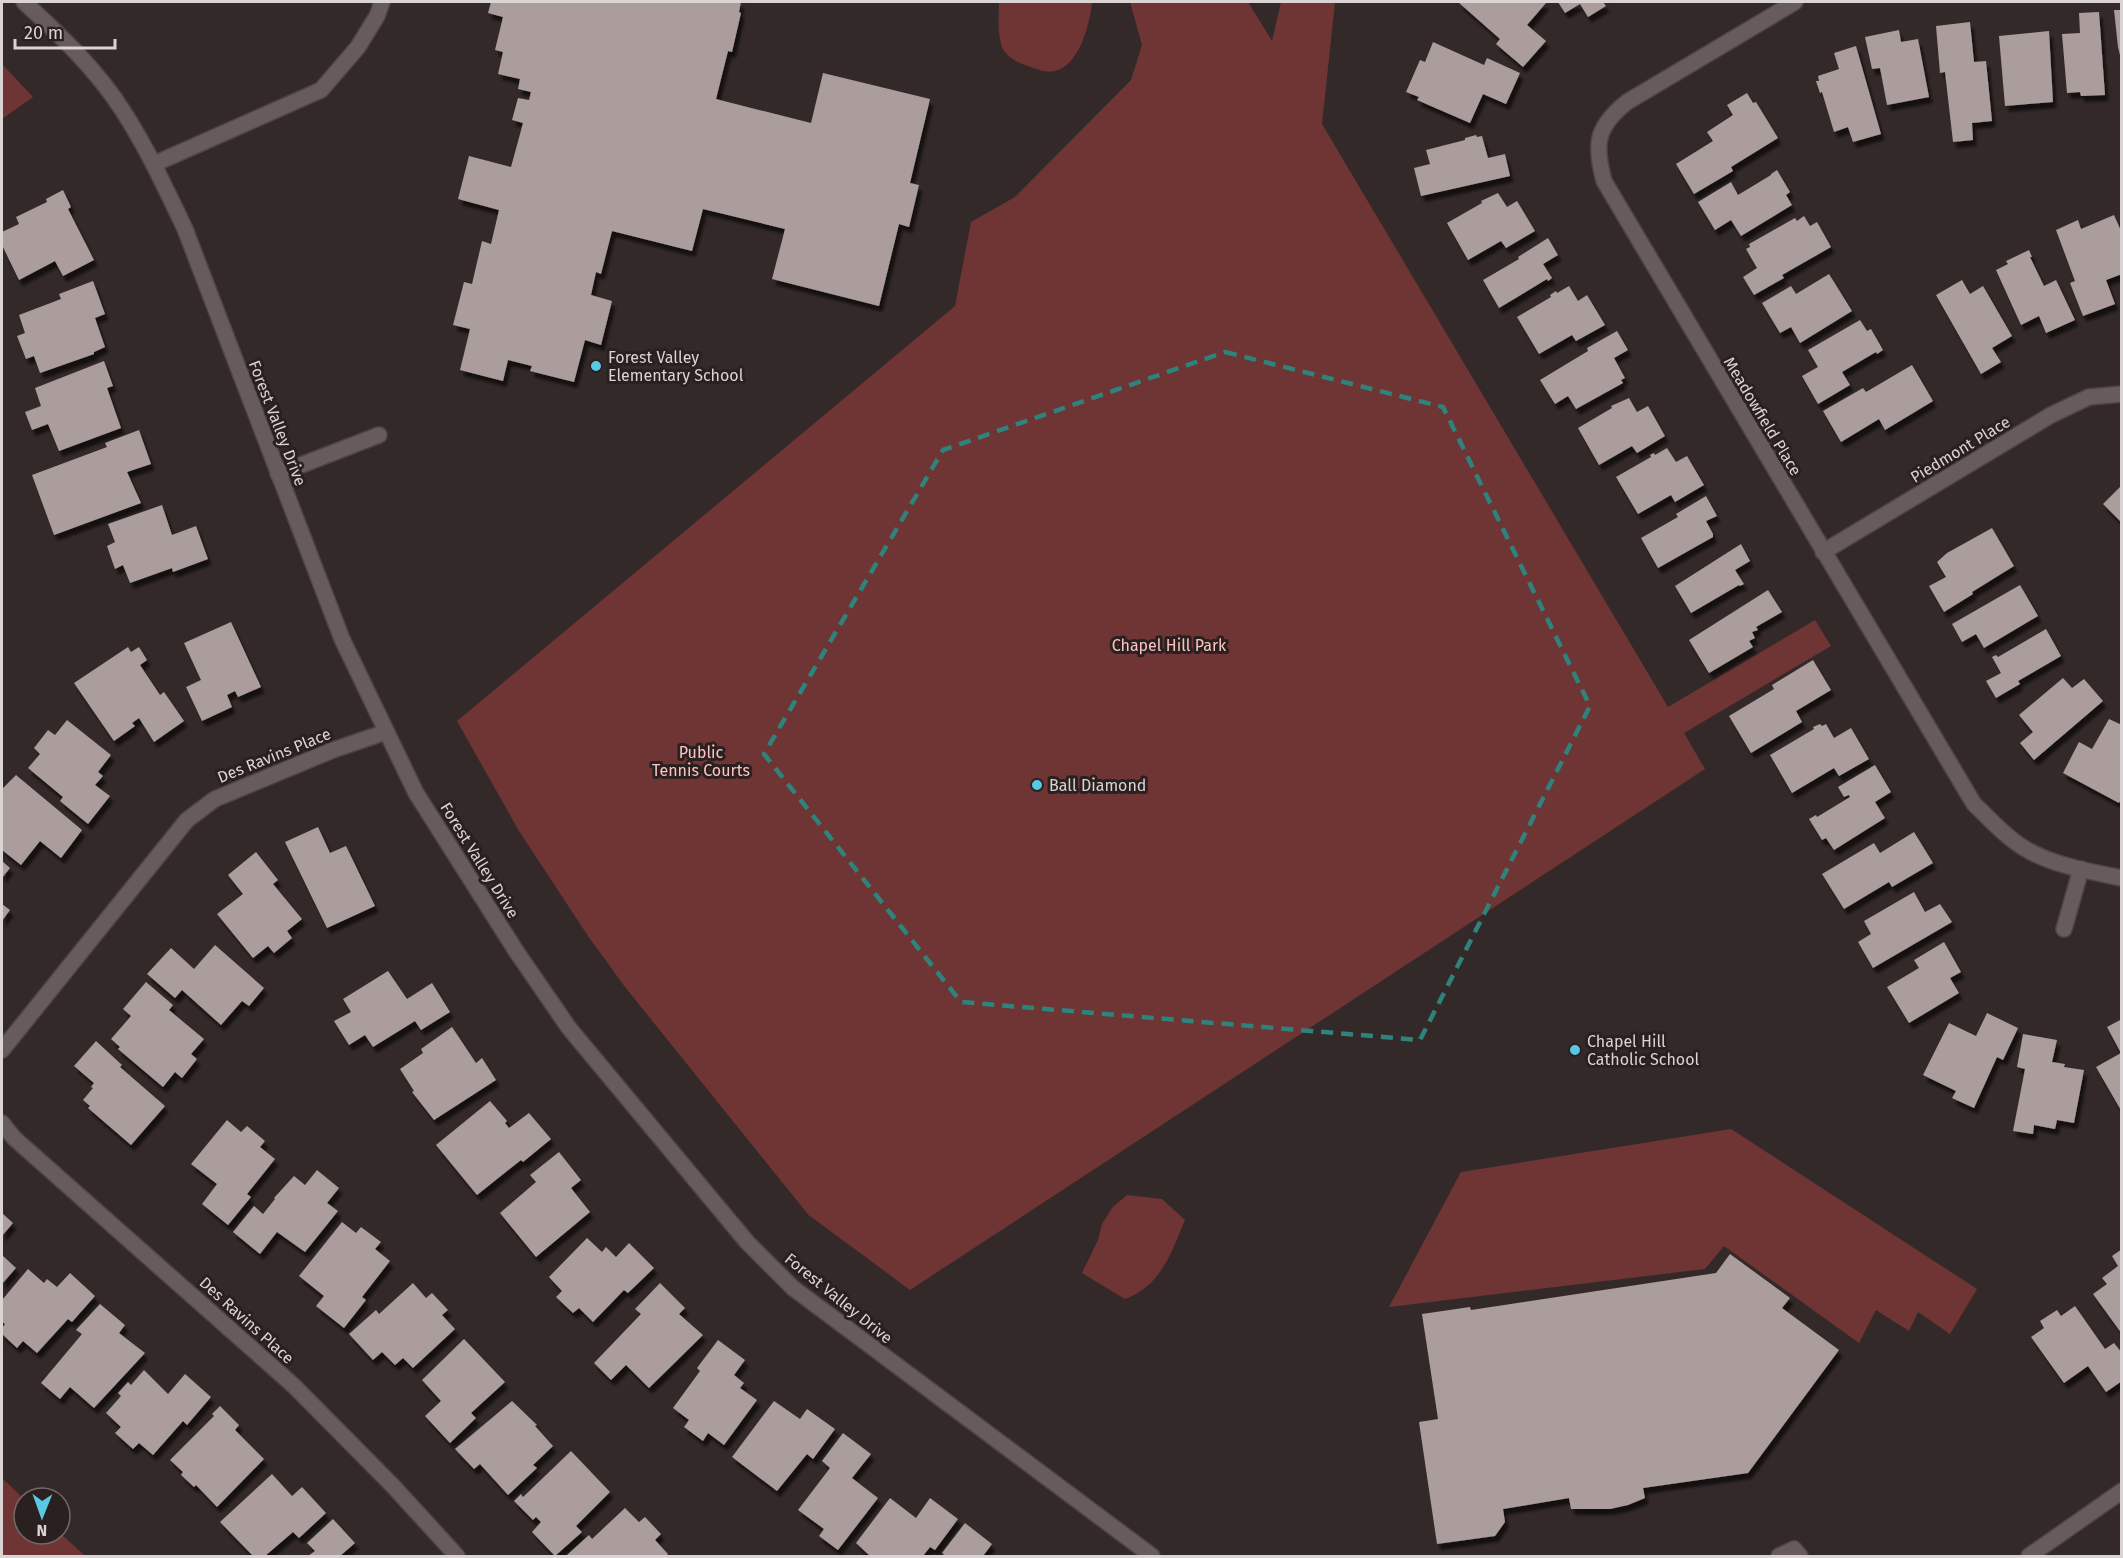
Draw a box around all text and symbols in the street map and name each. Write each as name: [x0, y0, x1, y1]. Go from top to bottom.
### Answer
scale bar: [15, 12, 116, 50]
text: 20 m: [24, 22, 63, 44]
place label: Forest Valley Elementary School: [608, 348, 744, 385]
street label: Meadowfield Place: [1720, 354, 1805, 479]
street label: Forest Valley Drive: [245, 358, 310, 489]
marker: Forest Valley Elementary School: [589, 359, 603, 373]
street label: Piedmont Place: [1907, 412, 2014, 487]
park label: Chapel Hill Park: [1112, 636, 1227, 655]
street label: Des Ravins Place: [215, 724, 334, 787]
park label: Public Tennis Courts: [652, 743, 750, 780]
place label: Ball Diamond: [1049, 776, 1146, 795]
marker: Ball Diamond: [1030, 778, 1044, 792]
street label: Forest Valley Drive: [436, 799, 523, 922]
place label: Chapel Hill Catholic School: [1587, 1032, 1700, 1069]
marker: Chapel Hill Catholic School: [1568, 1043, 1582, 1057]
street label: Forest Valley Drive: [781, 1249, 896, 1348]
street label: Des Ravins Place: [195, 1273, 298, 1368]
north arrow: [12, 1486, 72, 1546]
text: N: [36, 1521, 47, 1540]

